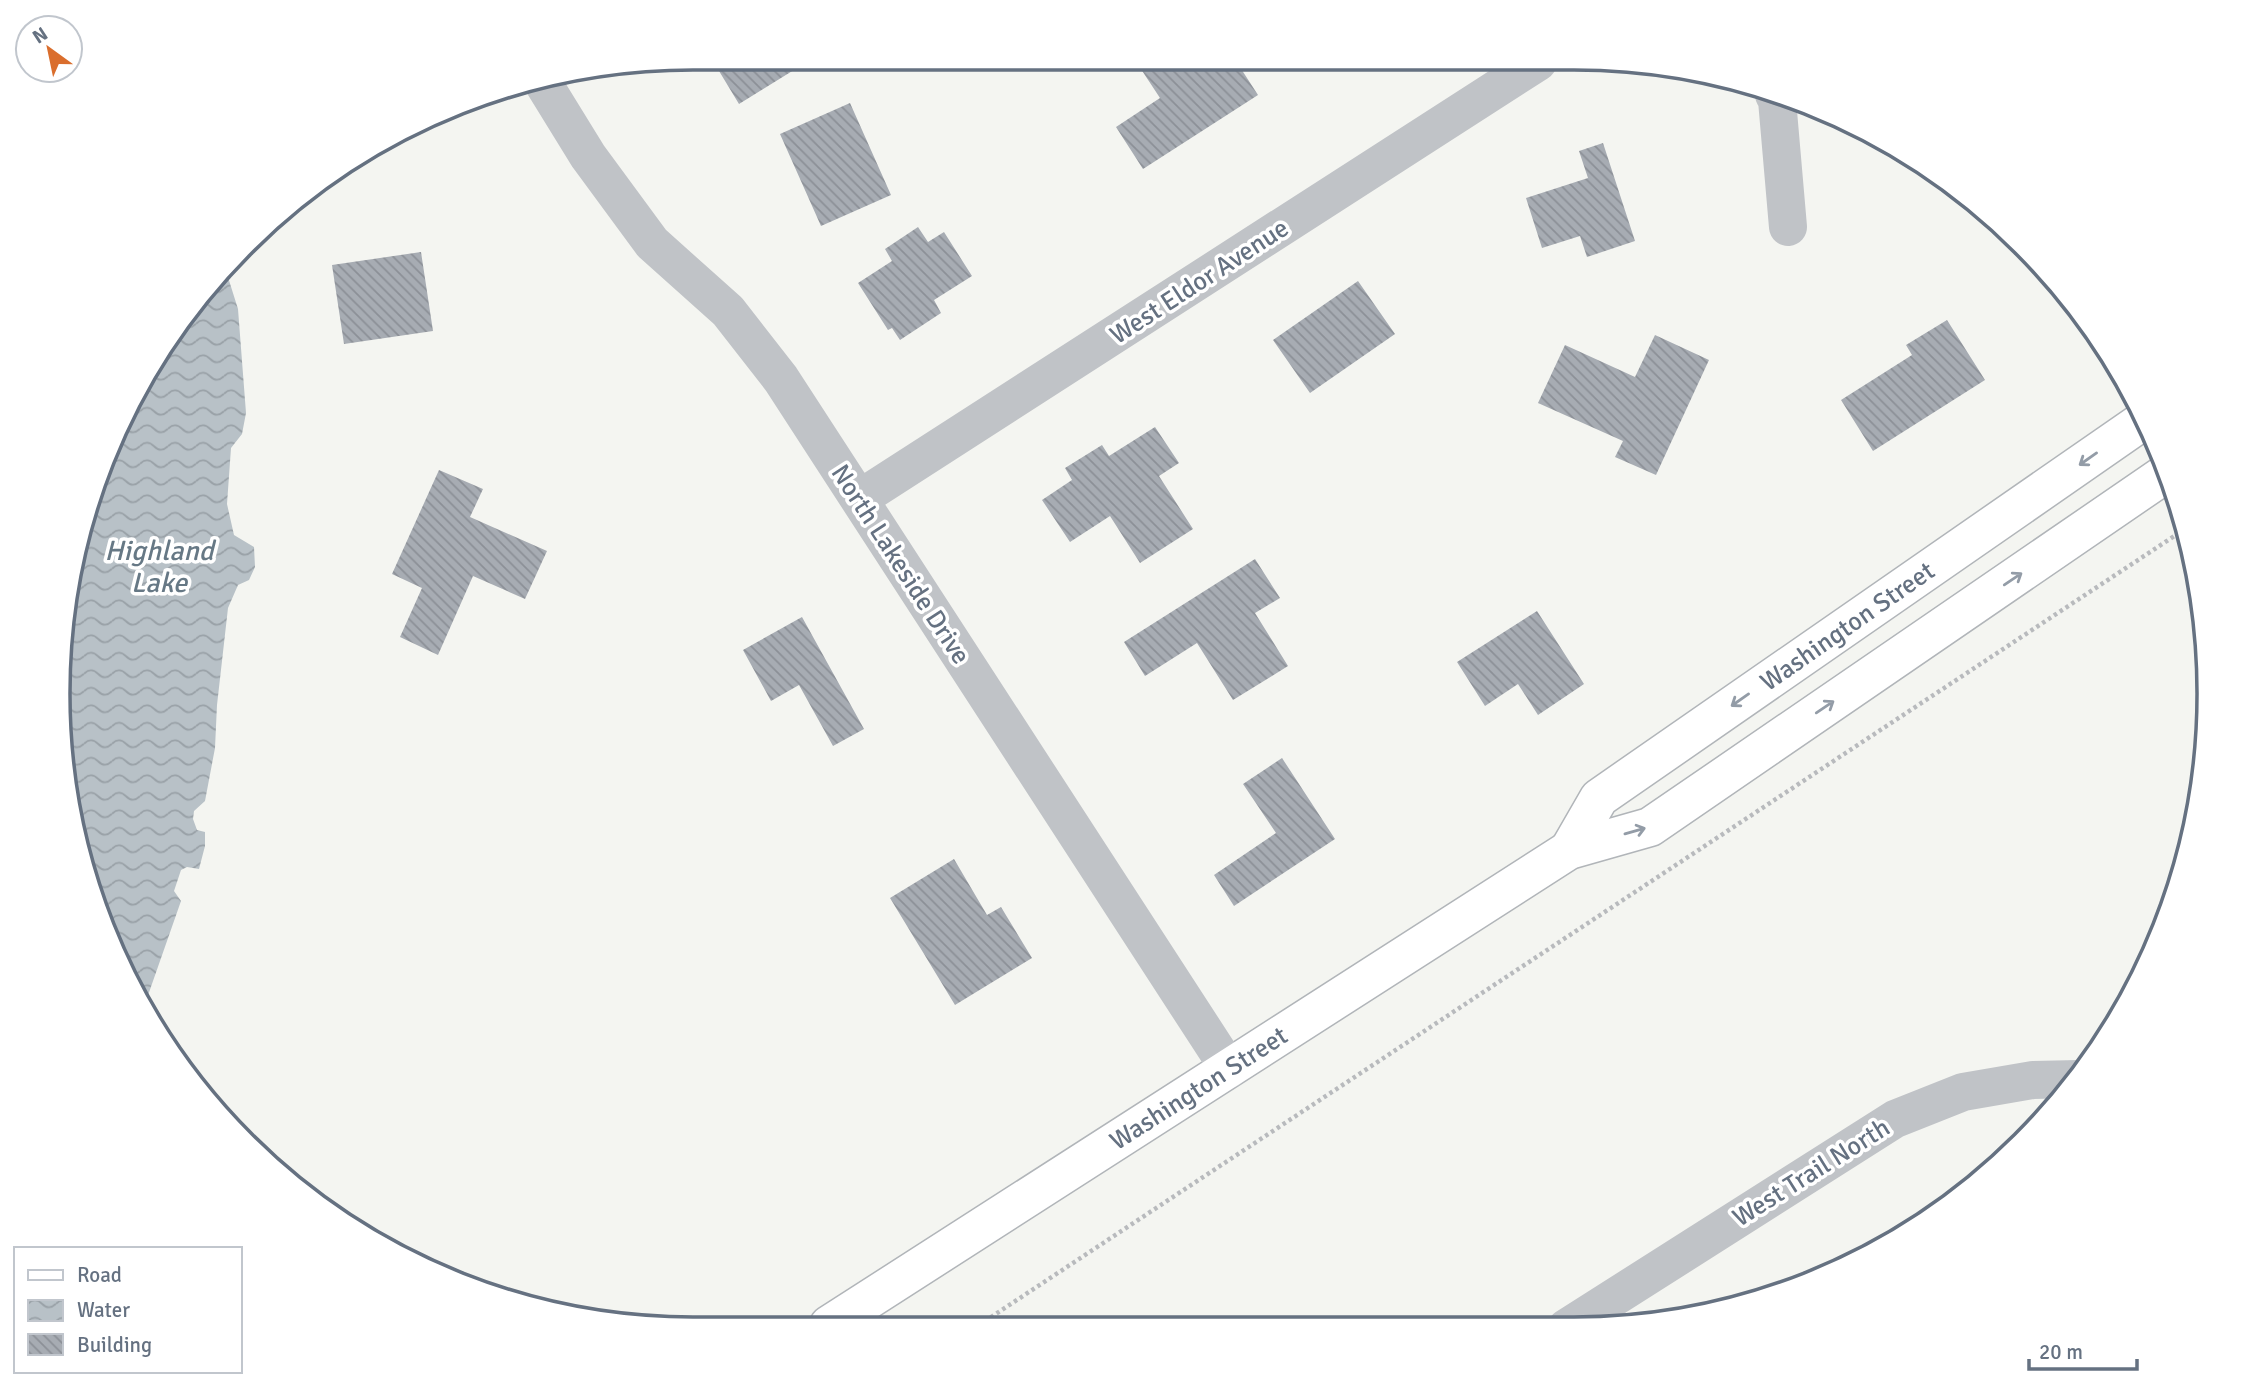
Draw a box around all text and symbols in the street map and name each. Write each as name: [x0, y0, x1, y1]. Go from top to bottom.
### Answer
north arrow: [14, 14, 84, 84]
text: N: [28, 22, 52, 49]
street label: West Eldor Avenue: [1104, 212, 1295, 351]
one-way arrow: [2079, 452, 2098, 466]
street label: North Lakeside Drive: [824, 459, 977, 670]
water label: Highland Lake: [104, 534, 217, 600]
street label: Washington Street: [1754, 555, 1941, 698]
one-way arrow: [2002, 572, 2022, 586]
one-way arrow: [1731, 693, 1750, 707]
one-way arrow: [1815, 700, 1834, 714]
one-way arrow: [1624, 824, 1646, 837]
street label: Washington Street: [1104, 1020, 1294, 1158]
street label: West Trail North: [1727, 1112, 1896, 1234]
legend: [14, 1247, 242, 1373]
text: Road: [77, 1262, 122, 1288]
text: Water: [77, 1297, 130, 1323]
scale bar: [2029, 1328, 2138, 1372]
text: Building: [77, 1332, 152, 1358]
text: 20 m: [2039, 1339, 2083, 1365]

